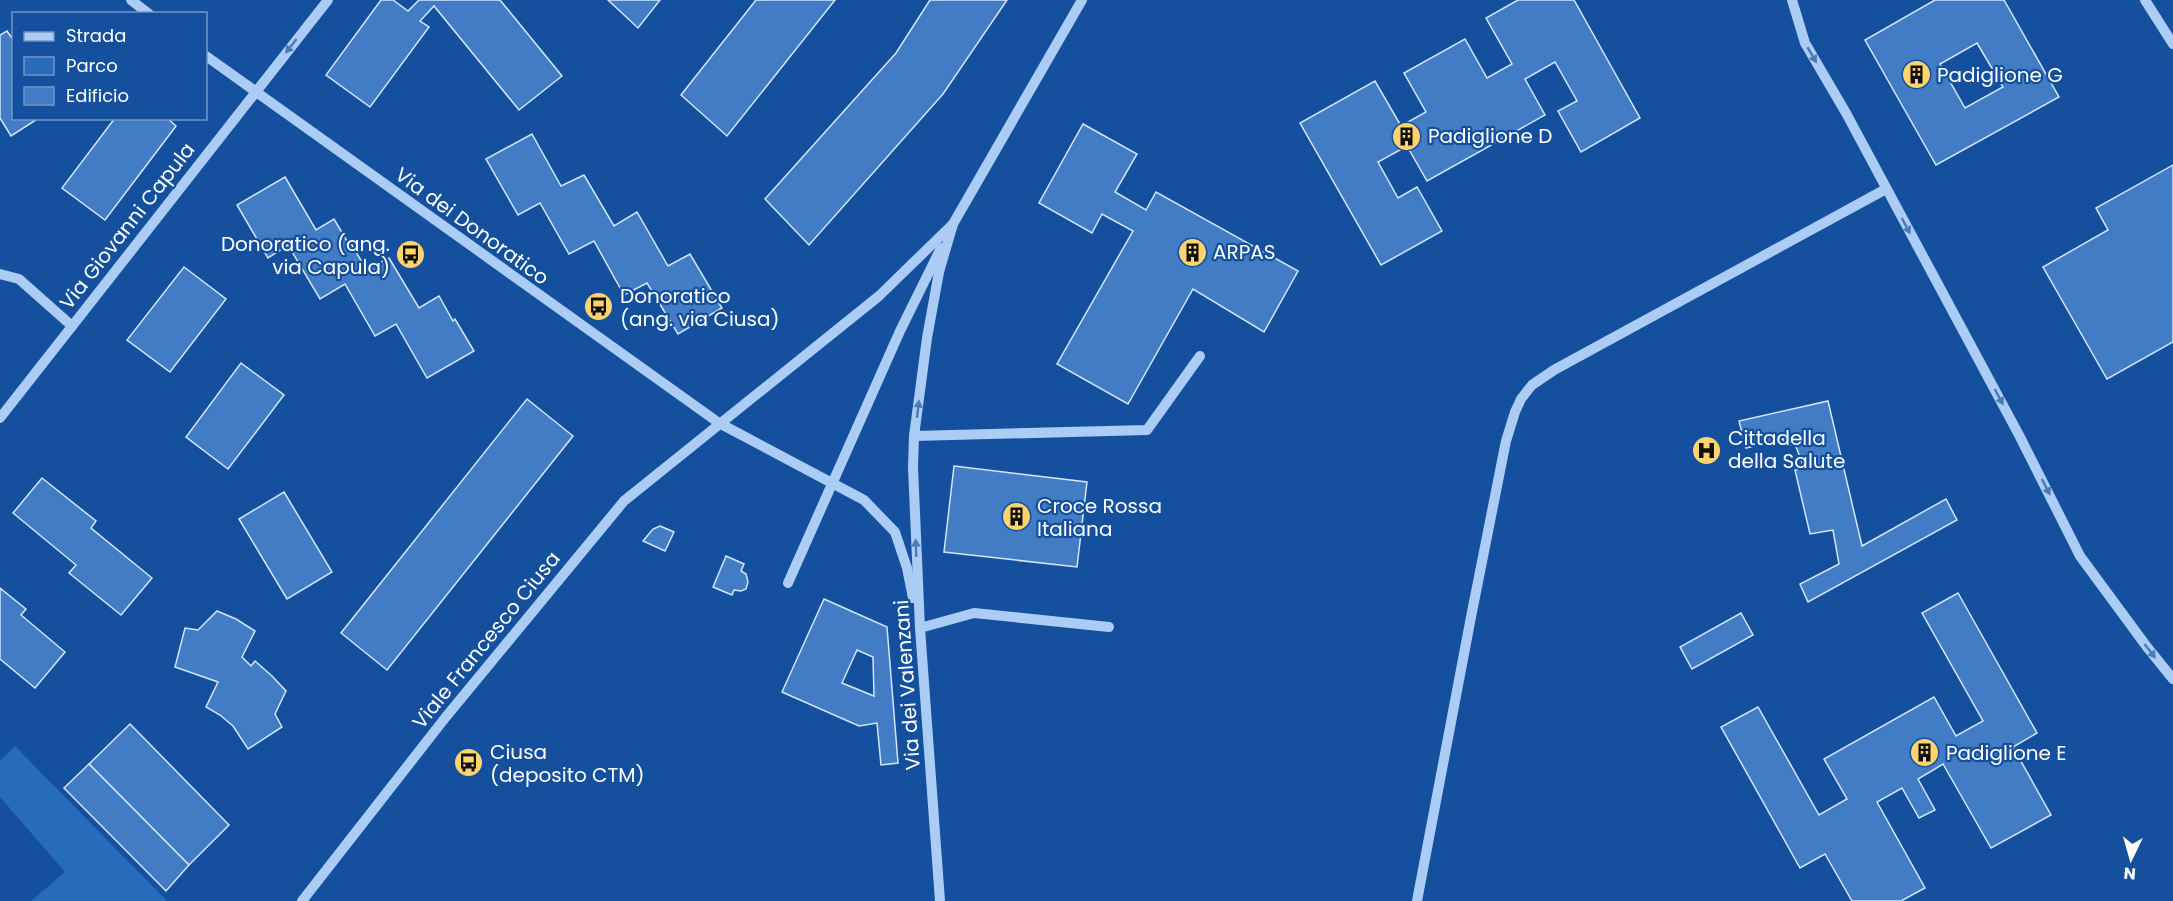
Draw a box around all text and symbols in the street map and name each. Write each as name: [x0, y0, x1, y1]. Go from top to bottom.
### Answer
legend: [12, 12, 207, 120]
text: Strada: [66, 23, 126, 48]
one-way arrow: [285, 38, 298, 54]
one-way arrow: [1807, 47, 1818, 63]
text: Parco: [66, 53, 118, 78]
building icon: Padiglione G: [1900, 59, 1932, 91]
place label: Padiglione G: [1937, 61, 2063, 89]
text: Edificio: [66, 83, 129, 108]
building icon: Padiglione D: [1391, 120, 1423, 152]
place label: Padiglione D: [1428, 122, 1552, 150]
street label: Via Giovanni Capula: [53, 137, 201, 315]
street label: Via dei Donoratico: [389, 161, 555, 291]
one-way arrow: [1901, 217, 1911, 234]
place label: Donoratico (ang. via Capula): [221, 230, 390, 281]
building icon: ARPAS: [1176, 236, 1208, 268]
place label: ARPAS: [1213, 238, 1275, 266]
bus stop icon: Donoratico (ang. via Capula): [395, 239, 427, 271]
place label: Donoratico (ang. via Ciusa): [620, 282, 780, 333]
bus stop icon: Donoratico (ang. via Ciusa): [583, 291, 615, 323]
one-way arrow: [1994, 389, 2004, 406]
one-way arrow: [913, 399, 922, 418]
place label: Cittadella della Salute: [1728, 424, 1845, 475]
hospital icon: Cittadella della Salute: [1691, 434, 1723, 466]
one-way arrow: [2041, 479, 2050, 496]
place label: Croce Rossa Italiana: [1037, 492, 1162, 543]
building icon: Croce Rossa Italiana: [1000, 501, 1032, 533]
one-way arrow: [912, 539, 921, 558]
street label: Viale Francesco Ciusa: [406, 545, 566, 735]
street label: Via dei Valenzani: [887, 599, 927, 771]
one-way arrow: [2144, 643, 2157, 659]
building icon: Padiglione E: [1909, 737, 1941, 769]
place label: Ciusa (deposito CTM): [490, 738, 645, 789]
place label: Padiglione E: [1946, 739, 2067, 767]
bus stop icon: Ciusa (deposito CTM): [453, 747, 485, 779]
north arrow: [2101, 829, 2161, 889]
text: N: [2123, 861, 2137, 885]

